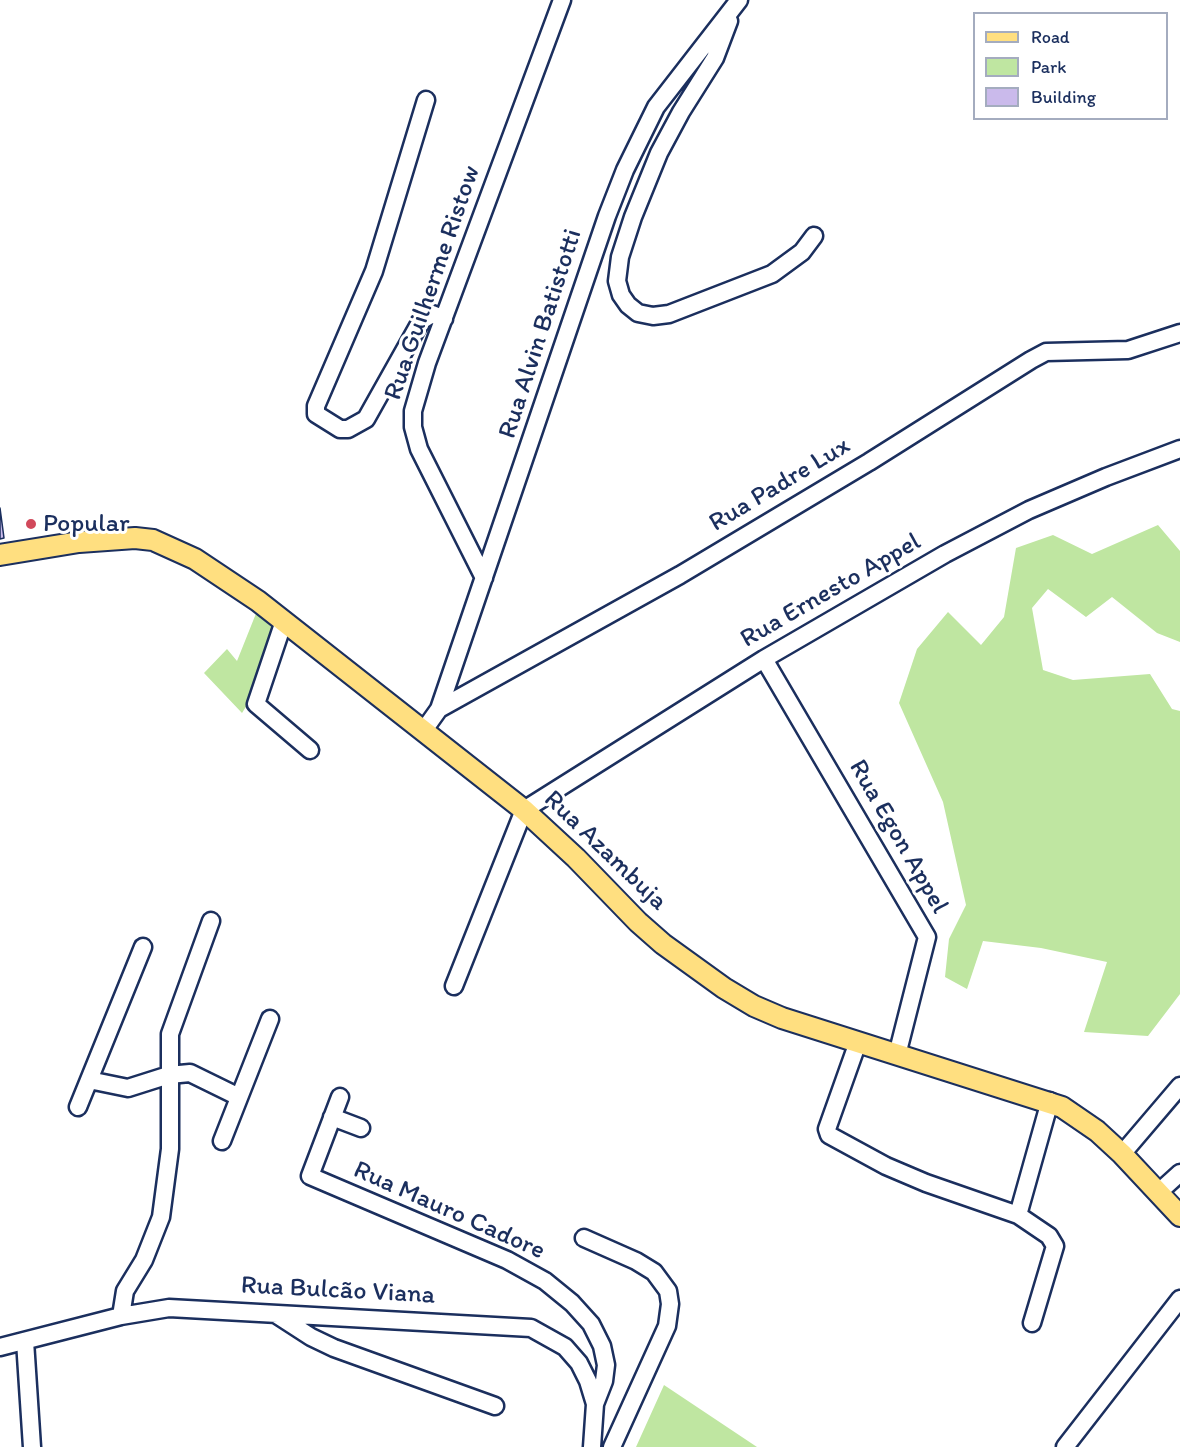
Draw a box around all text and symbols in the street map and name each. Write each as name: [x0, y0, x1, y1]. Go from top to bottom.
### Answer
legend: [973, 12, 1168, 120]
text: Road: [1031, 26, 1070, 48]
text: Park: [1031, 56, 1066, 78]
text: Building: [1031, 86, 1096, 108]
street label: Rua Guilherme Ristow: [378, 162, 488, 404]
street label: Rua Alvin Batistotti: [492, 225, 590, 443]
street label: Rua Padre Lux: [704, 431, 856, 539]
place label: Popular: [43, 508, 130, 540]
marker: Popular: [24, 517, 38, 531]
street label: Rua Ernesto Appel: [735, 527, 927, 655]
street label: Rua Egon Appel: [841, 755, 955, 919]
street label: Rua Azambuja: [537, 784, 673, 918]
street label: Rua Mauro Cadore: [348, 1155, 550, 1267]
street label: Rua Bulcão Viana: [240, 1270, 436, 1312]

